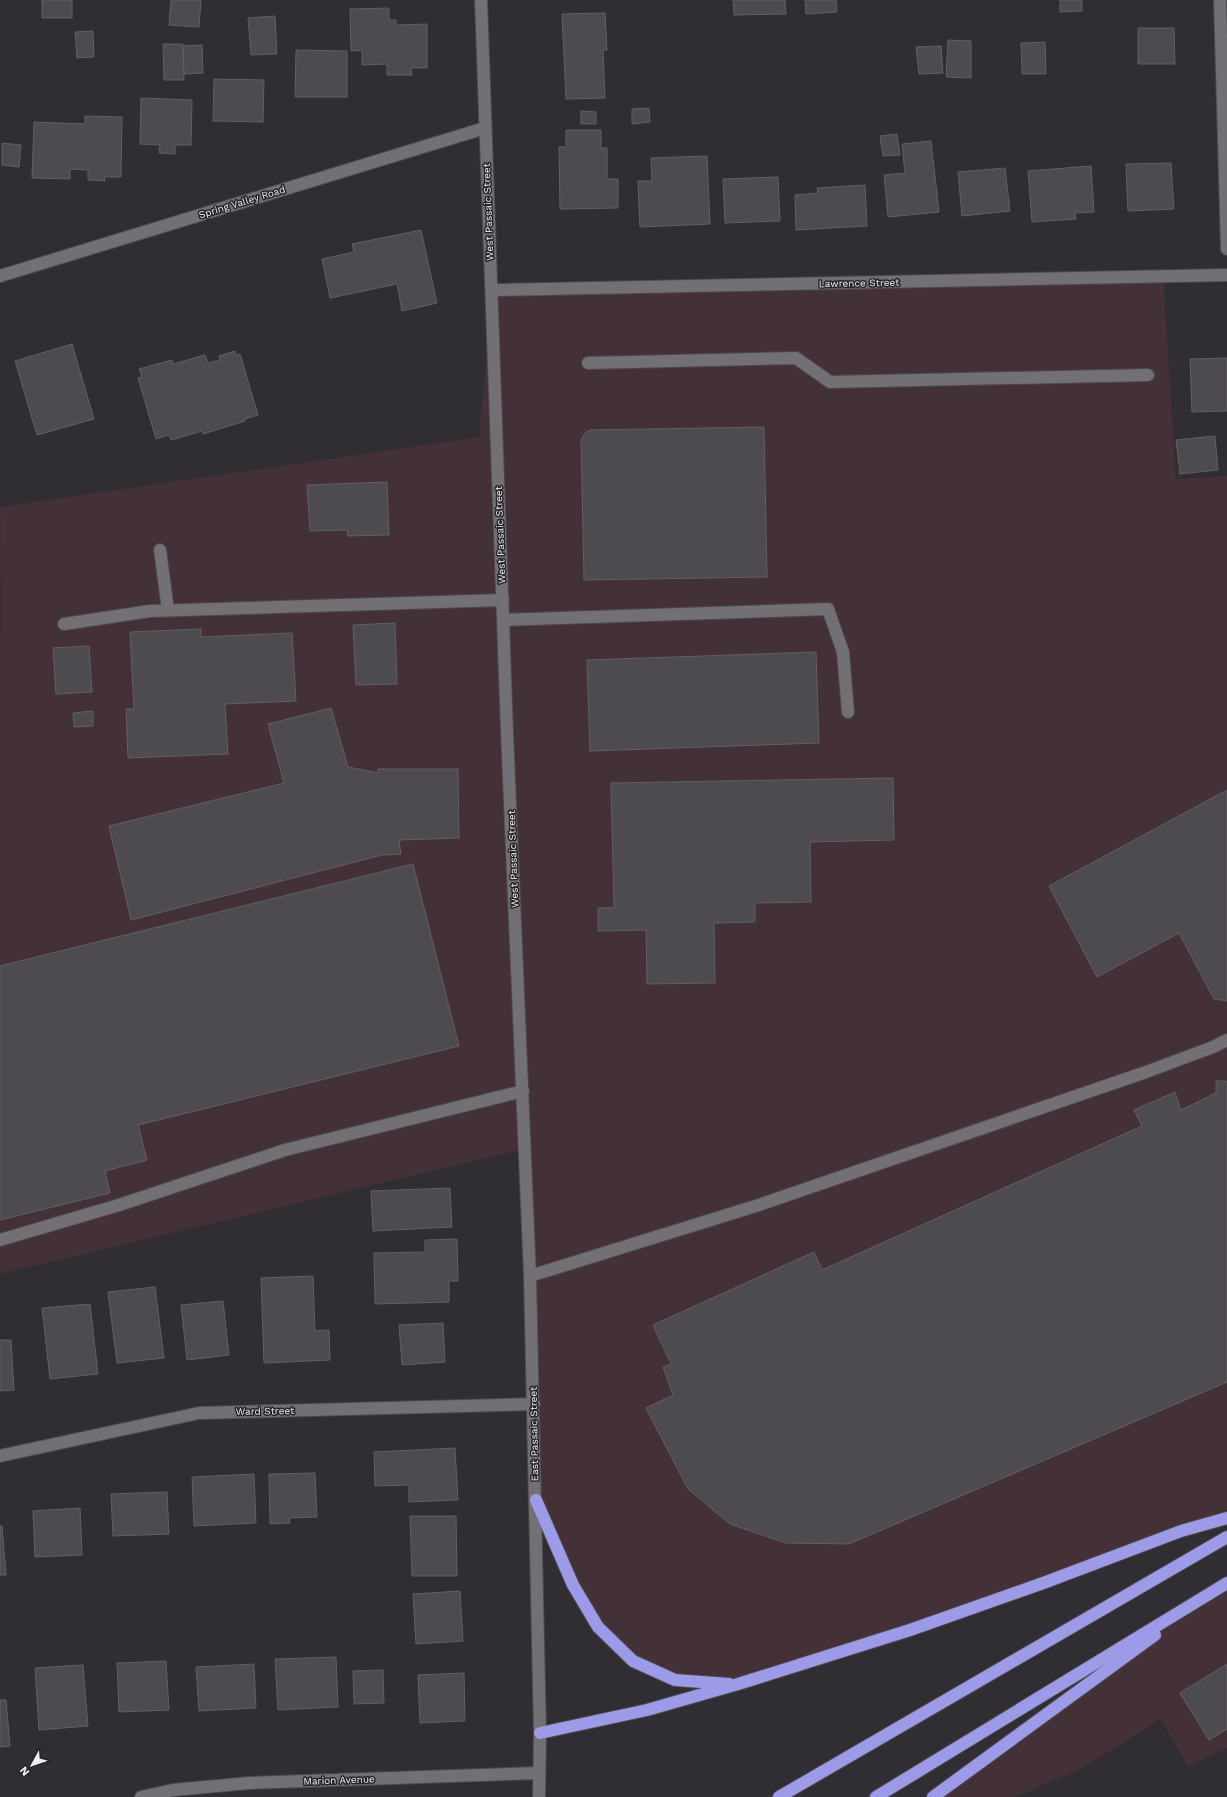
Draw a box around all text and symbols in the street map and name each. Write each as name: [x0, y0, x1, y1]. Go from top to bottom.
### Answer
street label: West Passaic Street: [481, 162, 495, 261]
street label: Spring Valley Road: [197, 184, 287, 220]
street label: Lawrence Street: [819, 277, 900, 289]
street label: West Passaic Street: [493, 485, 507, 584]
street label: West Passaic Street: [506, 809, 520, 908]
street label: East Passaic Street: [528, 1386, 540, 1481]
street label: Ward Street: [236, 1405, 295, 1417]
north arrow: [12, 1745, 52, 1785]
text: N: [17, 1764, 32, 1778]
street label: Marion Avenue: [303, 1773, 375, 1787]

